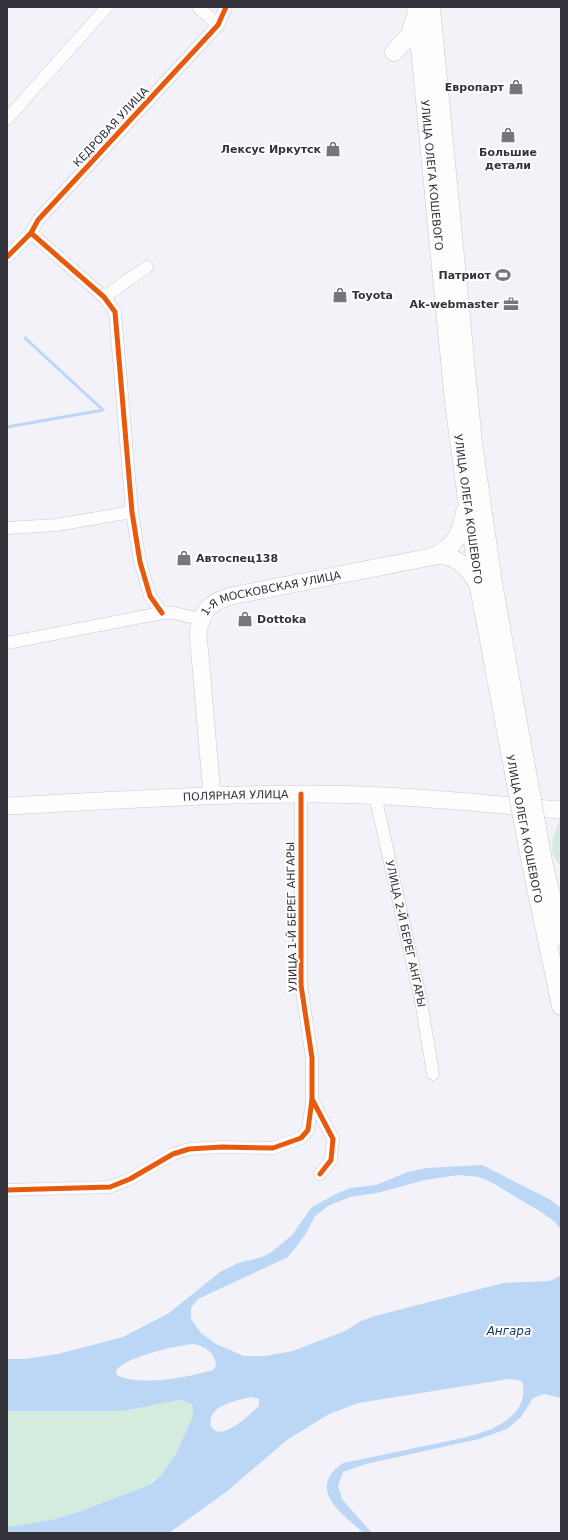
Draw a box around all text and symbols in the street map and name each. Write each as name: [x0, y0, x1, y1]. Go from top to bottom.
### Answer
shop icon: Европарт: [507, 78, 525, 96]
place label: Европарт: [445, 81, 505, 94]
street label: КЕДРОВАЯ УЛИЦА: [71, 84, 152, 170]
street label: УЛИЦА ОЛЕГА КОШЕВОГО: [418, 99, 446, 251]
shop icon: Большие детали: [499, 126, 517, 144]
shop icon: Лексус Иркутск: [324, 140, 342, 158]
place label: Лексус Иркутск: [221, 143, 322, 156]
place label: Большие детали: [479, 146, 537, 172]
sports icon: Патриот: [494, 266, 512, 284]
place label: Патриот: [438, 269, 492, 282]
shop icon: Toyota: [331, 286, 349, 304]
place label: Toyota: [352, 289, 393, 302]
office icon: Ak-webmaster: [502, 295, 520, 313]
place label: Ak-webmaster: [410, 298, 500, 311]
street label: УЛИЦА ОЛЕГА КОШЕВОГО: [452, 433, 485, 585]
shop icon: Автоспец138: [175, 549, 193, 567]
place label: Автоспец138: [196, 552, 278, 565]
street label: 1-Я МОСКОВСКАЯ УЛИЦА: [198, 568, 342, 618]
shop icon: Dottoka: [236, 610, 254, 628]
place label: Dottoka: [257, 613, 307, 626]
street label: УЛИЦА ОЛЕГА КОШЕВОГО: [503, 754, 545, 905]
street label: ПОЛЯРНАЯ УЛИЦА: [183, 788, 289, 803]
street label: УЛИЦА 1-Й БЕРЕГ АНГАРЫ: [284, 842, 300, 992]
street label: УЛИЦА 2-Й БЕРЕГ АНГАРЫ: [383, 859, 428, 1008]
water label: Ангара: [486, 1324, 531, 1338]

